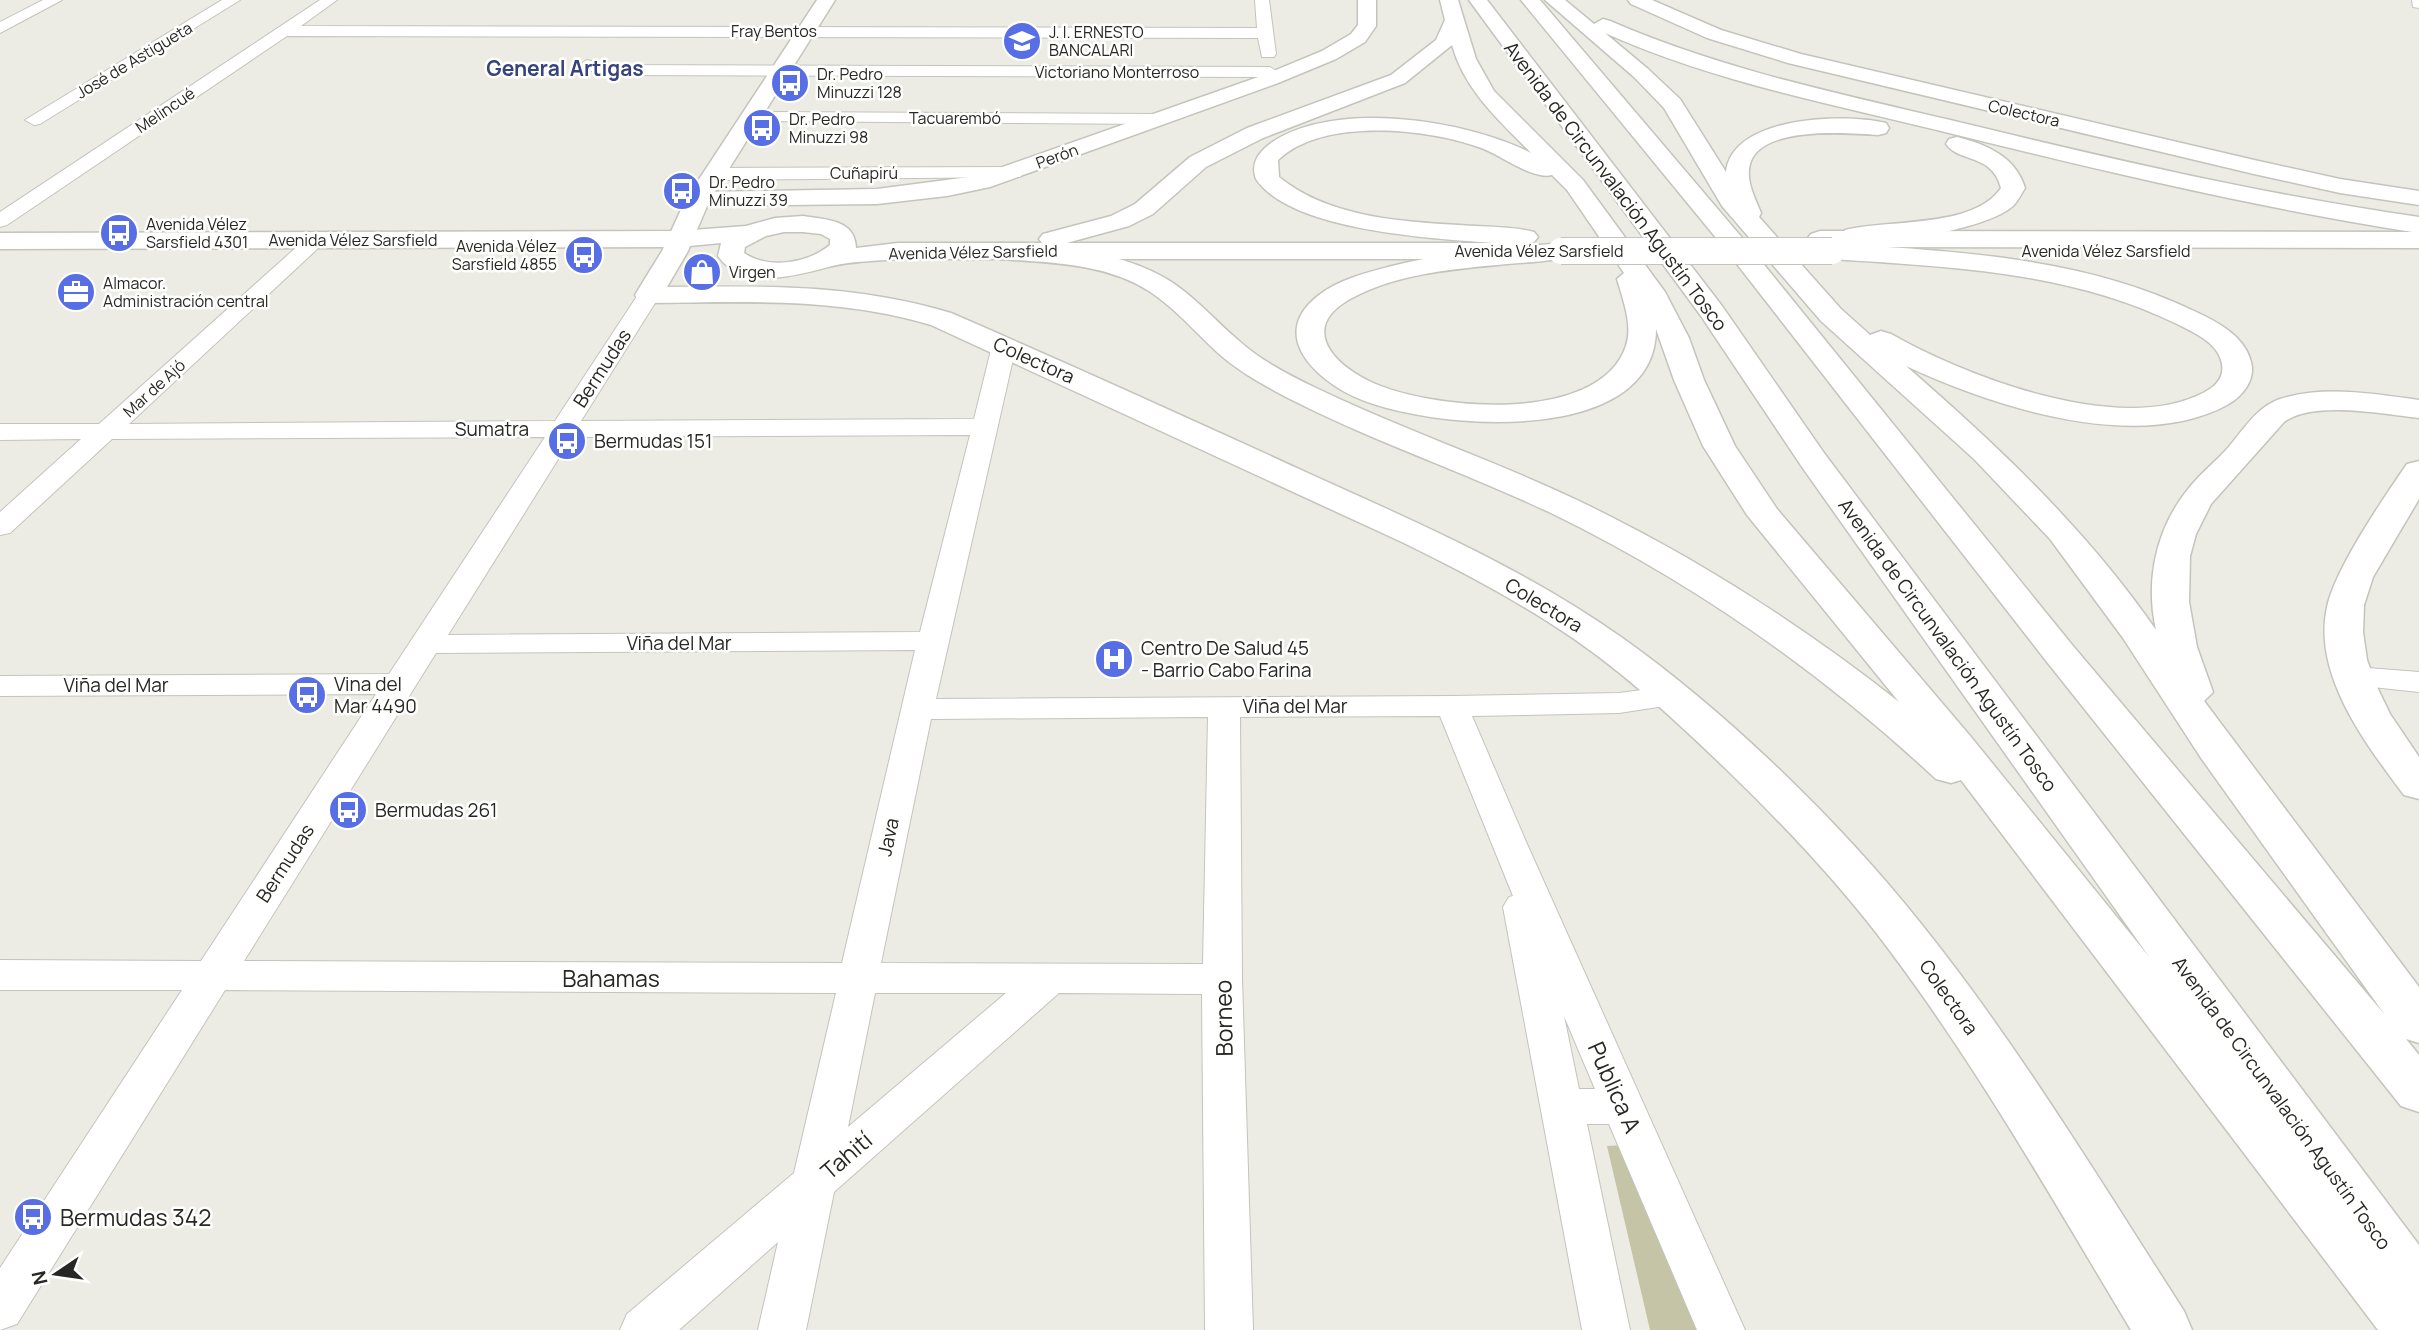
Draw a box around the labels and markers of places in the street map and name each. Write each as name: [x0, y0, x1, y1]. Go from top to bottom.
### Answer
school or university icon: J. I. ERNESTO BANCALARI: [1001, 20, 1043, 62]
place label: J. I. ERNESTO BANCALARI: [1049, 21, 1144, 61]
bus stop icon: Dr. Pedro Minuzzi 128: [769, 62, 811, 104]
place label: Dr. Pedro Minuzzi 128: [817, 63, 902, 103]
bus stop icon: Dr. Pedro Minuzzi 98: [741, 107, 783, 149]
place label: Dr. Pedro Minuzzi 98: [789, 108, 868, 148]
bus stop icon: Dr. Pedro Minuzzi 39: [661, 170, 703, 212]
place label: Dr. Pedro Minuzzi 39: [709, 171, 788, 211]
bus stop icon: Avenida Vélez Sarsfield 4301: [98, 212, 140, 254]
place label: Avenida Vélez Sarsfield 4301: [146, 213, 248, 253]
bus stop icon: Avenida Vélez Sarsfield 4855: [563, 234, 605, 276]
place label: Avenida Vélez Sarsfield 4855: [452, 235, 557, 275]
shop icon: Virgen: [681, 251, 723, 293]
place label: Virgen: [729, 261, 776, 283]
office icon: Almacor. Administración central: [55, 271, 97, 313]
place label: Almacor. Administración central: [103, 272, 269, 312]
bus stop icon: Bermudas 151: [546, 420, 588, 462]
place label: Bermudas 151: [594, 428, 712, 454]
place label: Centro De Salud 45 - Barrio Cabo Farina: [1141, 635, 1311, 683]
hospital icon: Centro De Salud 45 - Barrio Cabo Farina: [1093, 638, 1135, 680]
place label: Vina del Mar 4490: [334, 671, 417, 719]
bus stop icon: Vina del Mar 4490: [286, 674, 328, 716]
bus stop icon: Bermudas 261: [327, 789, 369, 831]
place label: Bermudas 261: [375, 797, 497, 823]
bus stop icon: Bermudas 342: [12, 1196, 54, 1238]
place label: Bermudas 342: [60, 1201, 211, 1233]

